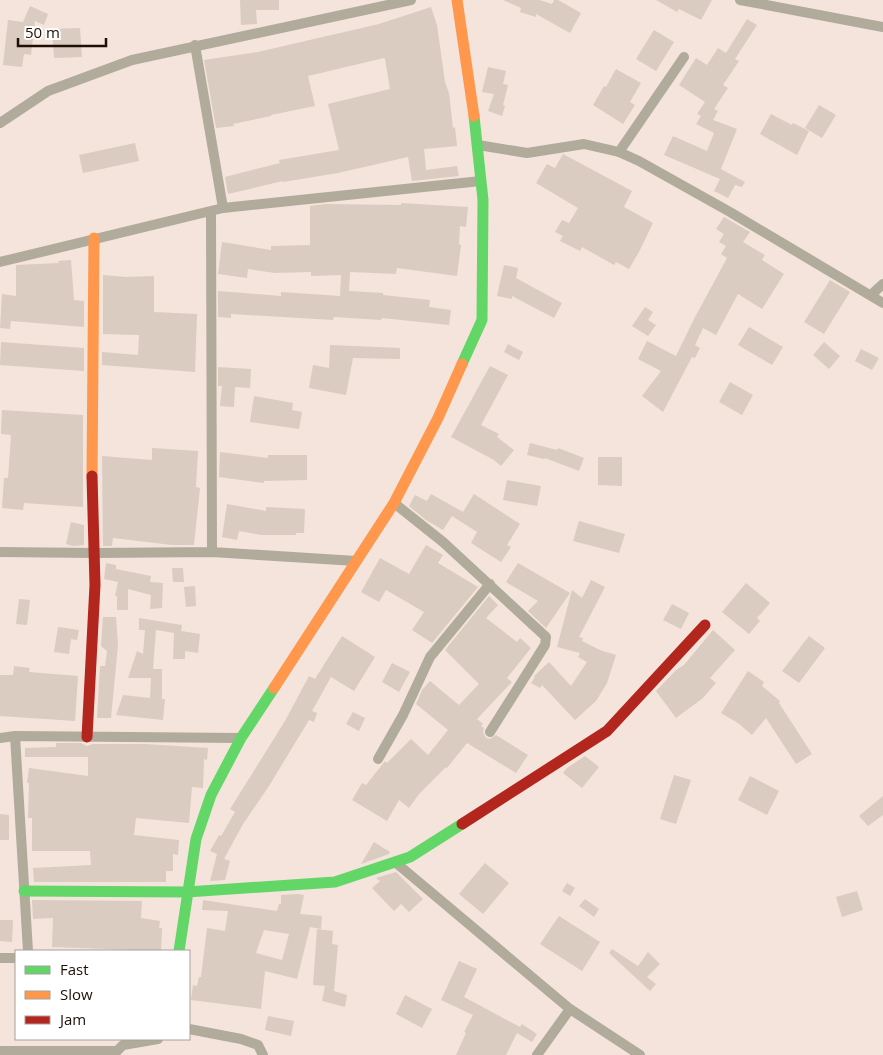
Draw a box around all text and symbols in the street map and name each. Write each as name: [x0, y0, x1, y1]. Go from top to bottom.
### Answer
scale bar: [18, 15, 105, 47]
text: 50 m: [25, 22, 60, 42]
legend: [15, 950, 190, 1040]
text: Fast: [60, 959, 89, 979]
text: Slow: [60, 984, 93, 1004]
text: Jam: [58, 1009, 86, 1029]

